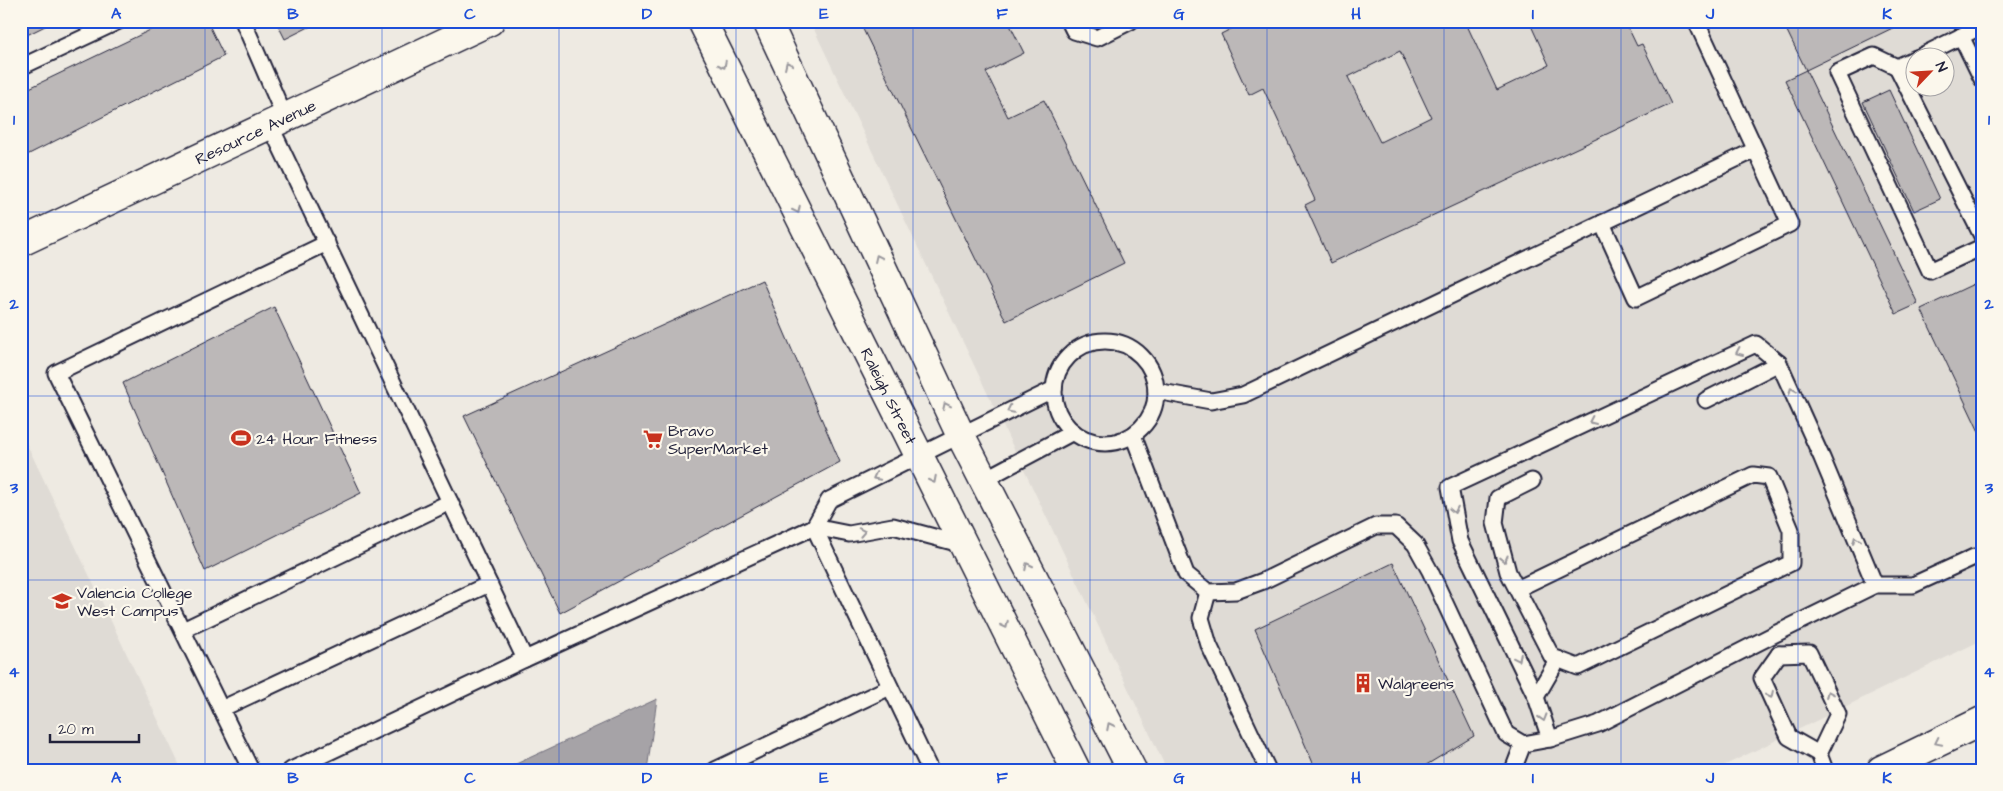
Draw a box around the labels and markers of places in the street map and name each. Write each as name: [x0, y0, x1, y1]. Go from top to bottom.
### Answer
place label: Bravo SuperMarket: [668, 420, 768, 460]
sports icon: 24 Hour Fitness: [230, 427, 252, 449]
place label: 24 Hour Fitness: [256, 428, 377, 450]
supermarket icon: Bravo SuperMarket: [642, 428, 664, 450]
place label: Valencia College West Campus: [77, 582, 193, 622]
school or university icon: Valencia College West Campus: [51, 590, 73, 612]
building icon: Walgreens: [1352, 672, 1374, 694]
place label: Walgreens: [1378, 673, 1454, 696]

